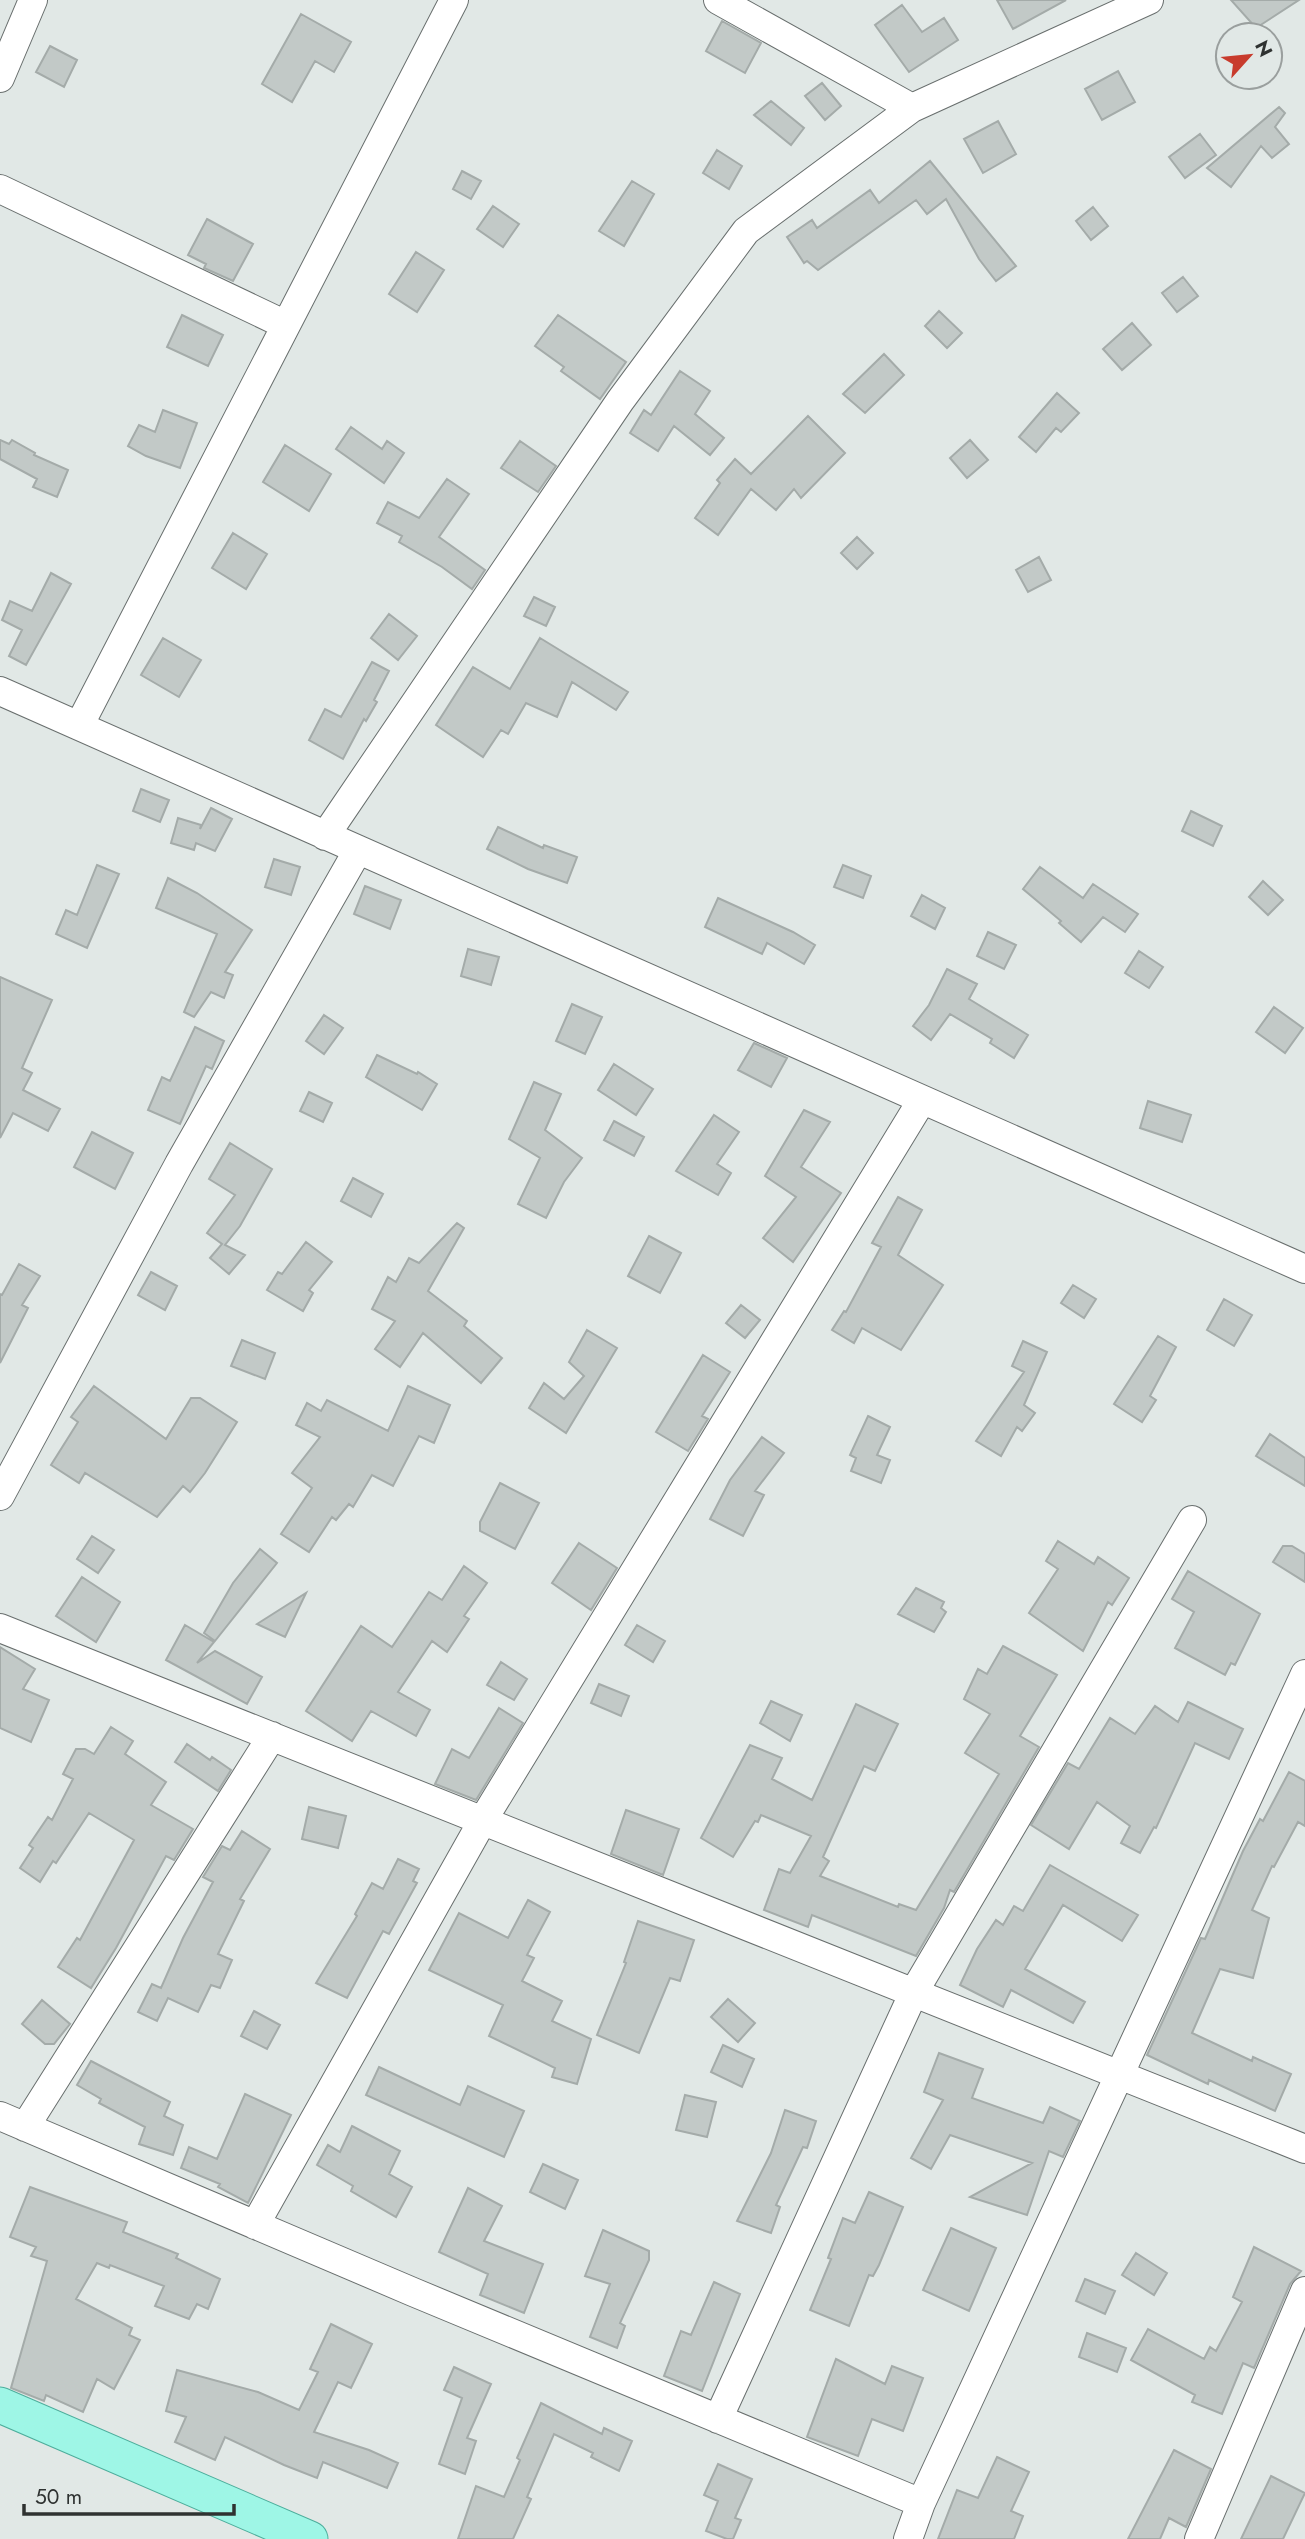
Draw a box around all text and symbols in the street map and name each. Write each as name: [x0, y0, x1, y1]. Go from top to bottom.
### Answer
north arrow: [1214, 21, 1284, 91]
text: N: [1248, 36, 1279, 61]
scale bar: [24, 2472, 234, 2516]
text: 50 m: [35, 2482, 82, 2512]

